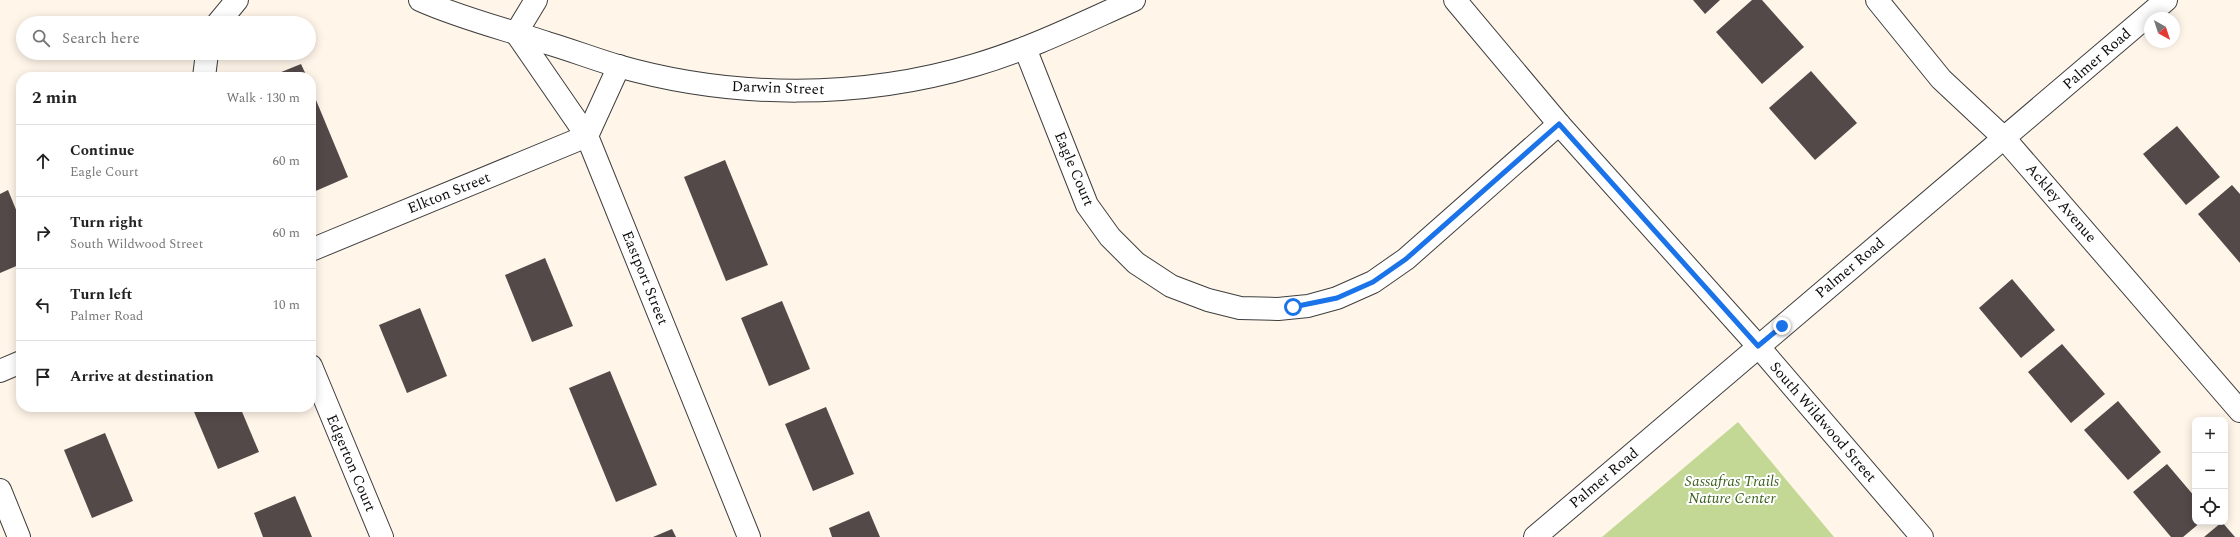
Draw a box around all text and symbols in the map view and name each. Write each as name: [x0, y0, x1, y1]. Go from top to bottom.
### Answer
north arrow: [2144, 12, 2180, 48]
search box: [16, 16, 316, 60]
street label: Palmer Road: [2058, 23, 2136, 95]
icon: search: [30, 27, 52, 49]
text: Search here: [62, 27, 140, 50]
street label: Darwin Street: [731, 75, 825, 101]
text: 2 min: [32, 85, 77, 111]
text: Walk · 130 m: [226, 88, 300, 108]
street label: Eagle Court: [1048, 128, 1100, 210]
text: Continue: [70, 139, 135, 162]
icon: ahead: [32, 150, 54, 172]
text: 60 m: [273, 151, 300, 171]
street label: Ackley Avenue: [2020, 158, 2102, 248]
text: Eagle Court: [70, 162, 139, 182]
street label: Elkton Street: [404, 166, 494, 220]
text: Turn right: [70, 211, 143, 234]
icon: right: [32, 222, 54, 244]
text: 60 m: [273, 223, 300, 243]
street label: Eastport Street: [616, 227, 674, 329]
street label: Palmer Road: [1810, 232, 1890, 304]
text: South Wildwood Street: [70, 234, 203, 254]
text: Turn left: [70, 283, 132, 306]
icon: left: [32, 294, 54, 316]
text: 10 m: [273, 295, 300, 315]
route start: [1284, 298, 1302, 316]
text: Palmer Road: [70, 306, 143, 326]
route end: [1773, 317, 1791, 335]
street label: South Wildwood Street: [1764, 356, 1882, 488]
text: Arrive at destination: [70, 365, 214, 388]
icon: arrive: [32, 366, 54, 388]
street label: Edgerton Court: [320, 411, 382, 515]
map controls: [2192, 417, 2228, 525]
button: +: [2192, 417, 2228, 453]
street label: Palmer Road: [1564, 442, 1644, 514]
button: −: [2192, 453, 2228, 489]
park label: Sassafras Trails Nature Center: [1685, 470, 1780, 510]
button: locate: [2192, 489, 2228, 525]

